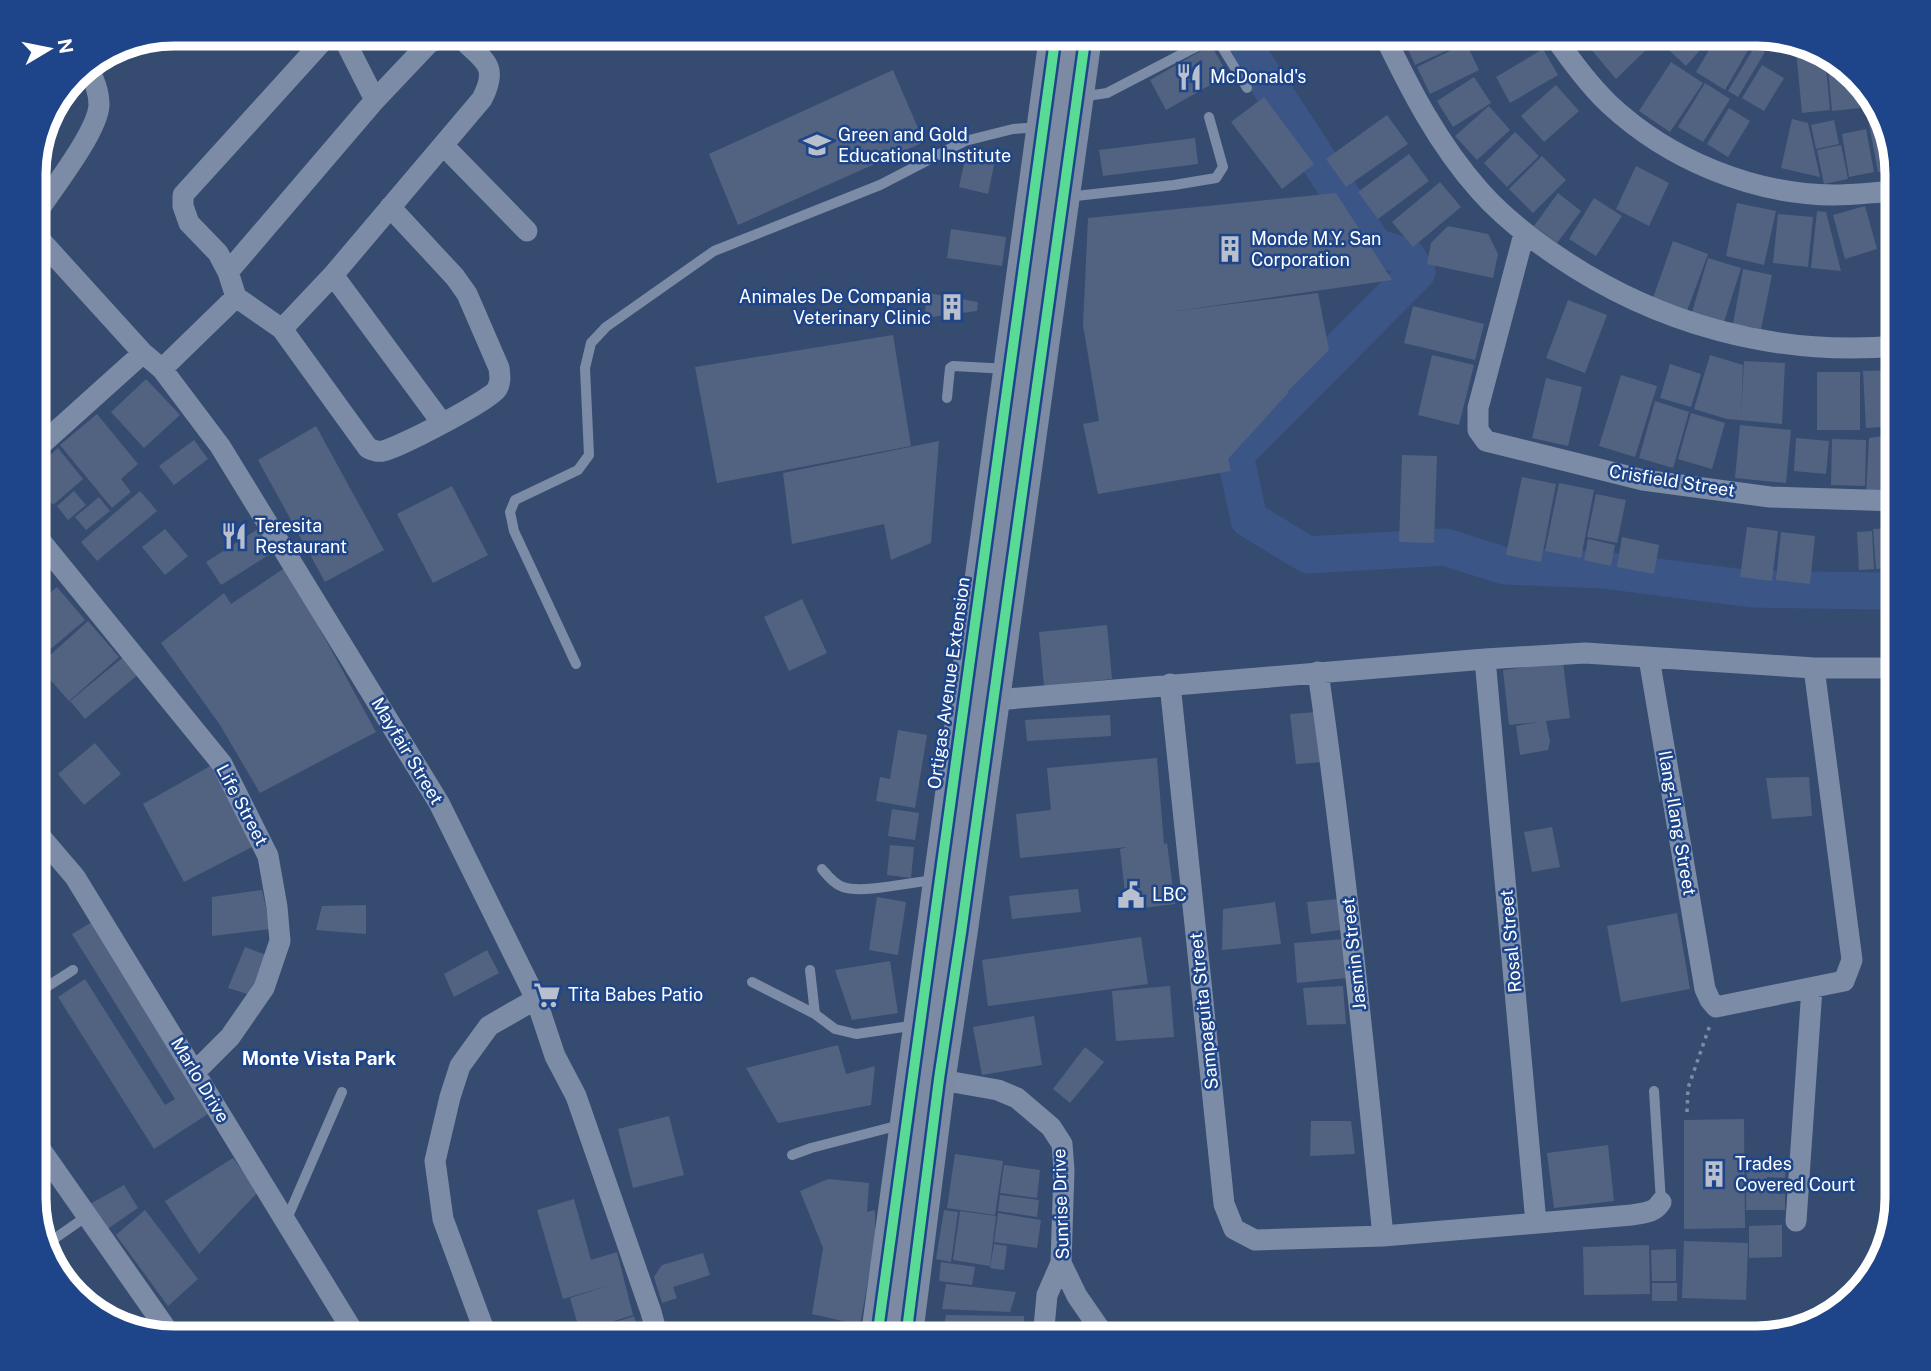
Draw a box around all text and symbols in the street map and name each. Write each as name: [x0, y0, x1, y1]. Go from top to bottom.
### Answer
north arrow: [14, 14, 84, 84]
text: N: [54, 37, 78, 55]
restaurant icon: McDonald's: [1174, 62, 1204, 92]
place label: McDonald's: [1210, 66, 1306, 87]
place label: Green and Gold Educational Institute: [838, 124, 1011, 166]
school or university icon: Green and Gold Educational Institute: [802, 130, 832, 160]
place label: Monde M.Y. San Corporation: [1251, 228, 1381, 270]
building icon: Monde M.Y. San Corporation: [1215, 234, 1245, 264]
place label: Animales De Compania Veterinary Clinic: [739, 286, 931, 328]
building icon: Animales De Compania Veterinary Clinic: [937, 292, 967, 322]
street label: Crisfield Street: [1608, 460, 1737, 501]
place label: Teresita Restaurant: [255, 515, 347, 557]
restaurant icon: Teresita Restaurant: [219, 521, 249, 551]
street label: Ortigas Avenue Extension: [923, 576, 974, 790]
street label: Mayfair Street: [367, 693, 448, 808]
street label: Ilang-Ilang Street: [1654, 749, 1701, 897]
street label: Life Street: [212, 761, 273, 849]
public building icon: LBC: [1116, 880, 1146, 910]
place label: LBC: [1152, 884, 1187, 905]
street label: Rosal Street: [1496, 889, 1525, 994]
street label: Jasmin Street: [1337, 897, 1370, 1012]
street label: Sampaguita Street: [1185, 931, 1222, 1091]
supermarket icon: Tita Babes Patio: [532, 980, 562, 1010]
place label: Tita Babes Patio: [568, 984, 703, 1005]
street label: Marlo Drive: [167, 1033, 234, 1126]
district label: Monte Vista Park: [242, 1047, 396, 1069]
street label: Sunrise Drive: [1048, 1148, 1073, 1260]
place label: Trades Covered Court: [1735, 1153, 1856, 1195]
building icon: Trades Covered Court: [1699, 1159, 1729, 1189]

